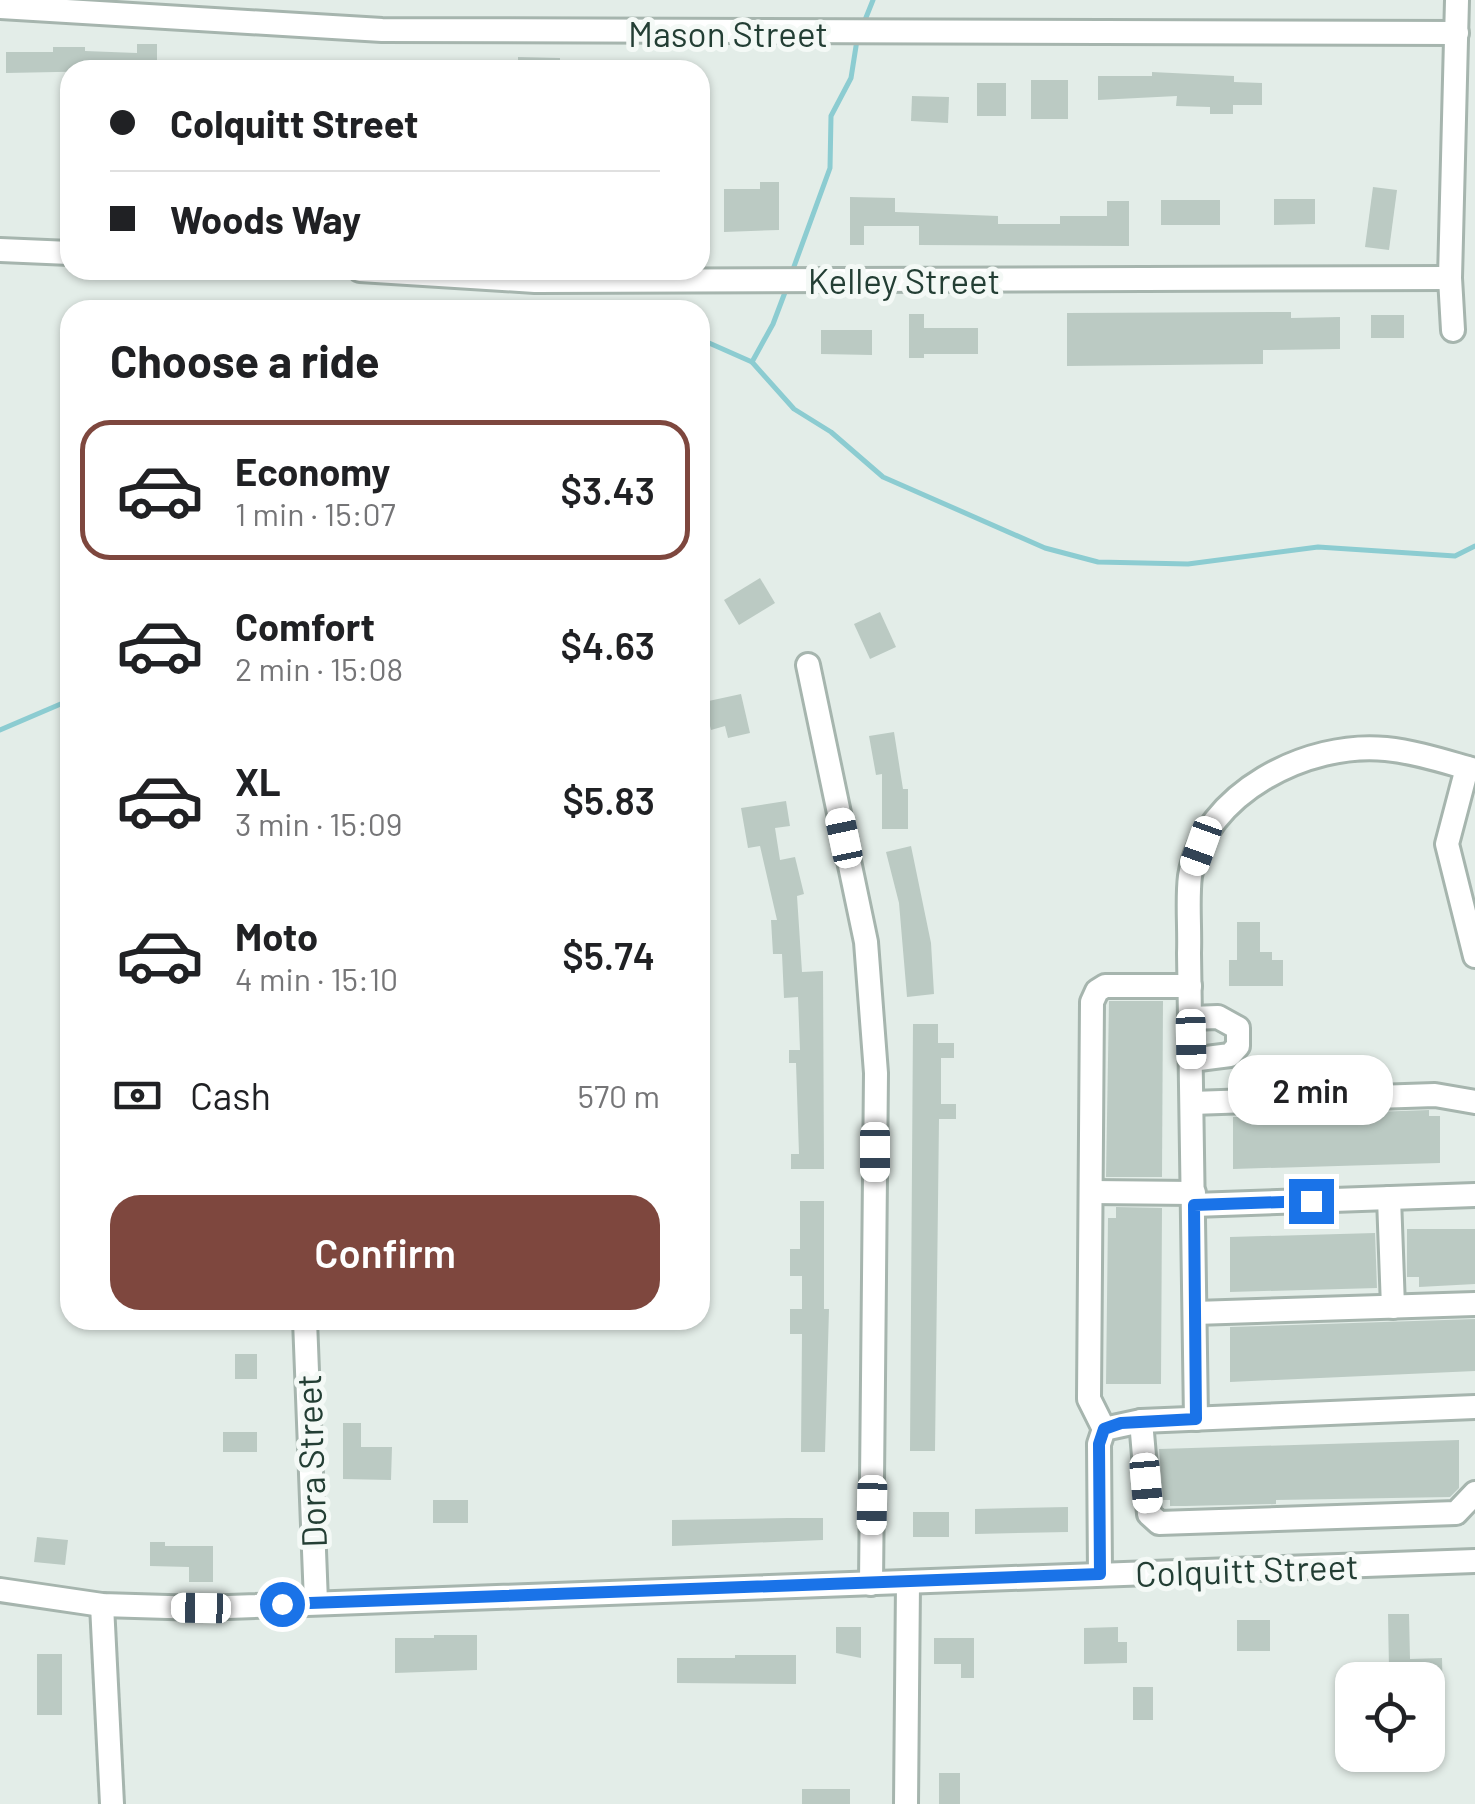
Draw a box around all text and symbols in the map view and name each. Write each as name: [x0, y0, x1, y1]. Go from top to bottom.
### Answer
street label: Mason Street: [628, 12, 828, 54]
text: Colquitt Street: [170, 100, 419, 146]
text: Woods Way: [170, 196, 361, 242]
street label: Kelley Street: [808, 259, 1000, 301]
text: Choose a ride: [110, 333, 380, 387]
icon: car: [115, 445, 205, 535]
text: Economy: [235, 448, 390, 494]
text: $3.43: [560, 467, 655, 513]
text: 1 min · 15:07: [235, 494, 396, 532]
icon: car: [115, 600, 205, 690]
text: Comfort: [235, 603, 375, 649]
text: $4.63: [561, 622, 655, 668]
text: 2 min · 15:08: [235, 649, 403, 687]
icon: car: [115, 755, 205, 845]
text: XL: [235, 758, 281, 804]
text: $5.83: [563, 777, 655, 823]
text: 3 min · 15:09: [235, 804, 403, 842]
car: [823, 806, 865, 870]
car: [1177, 813, 1225, 879]
icon: car: [115, 910, 205, 1000]
text: Moto: [235, 913, 318, 959]
text: $5.74: [562, 932, 655, 978]
text: 4 min · 15:10: [235, 959, 398, 997]
car: [1175, 1009, 1207, 1069]
callout: 2 min: [1228, 1056, 1394, 1126]
icon: cash: [110, 1068, 165, 1123]
text: 2 min: [1272, 1071, 1349, 1109]
text: Cash: [190, 1072, 271, 1118]
text: 570 m: [577, 1076, 660, 1114]
car: [860, 1122, 890, 1182]
route end: [1289, 1179, 1334, 1224]
button: Confirm: [110, 1195, 660, 1310]
street label: Dora Street: [286, 1373, 334, 1549]
car: [1128, 1452, 1164, 1514]
car: [856, 1475, 888, 1535]
street label: Colquitt Street: [1135, 1544, 1359, 1594]
route start: [260, 1582, 305, 1627]
car: [171, 1592, 231, 1624]
map controls: [1335, 1662, 1445, 1772]
button: locate: [1335, 1662, 1445, 1772]

